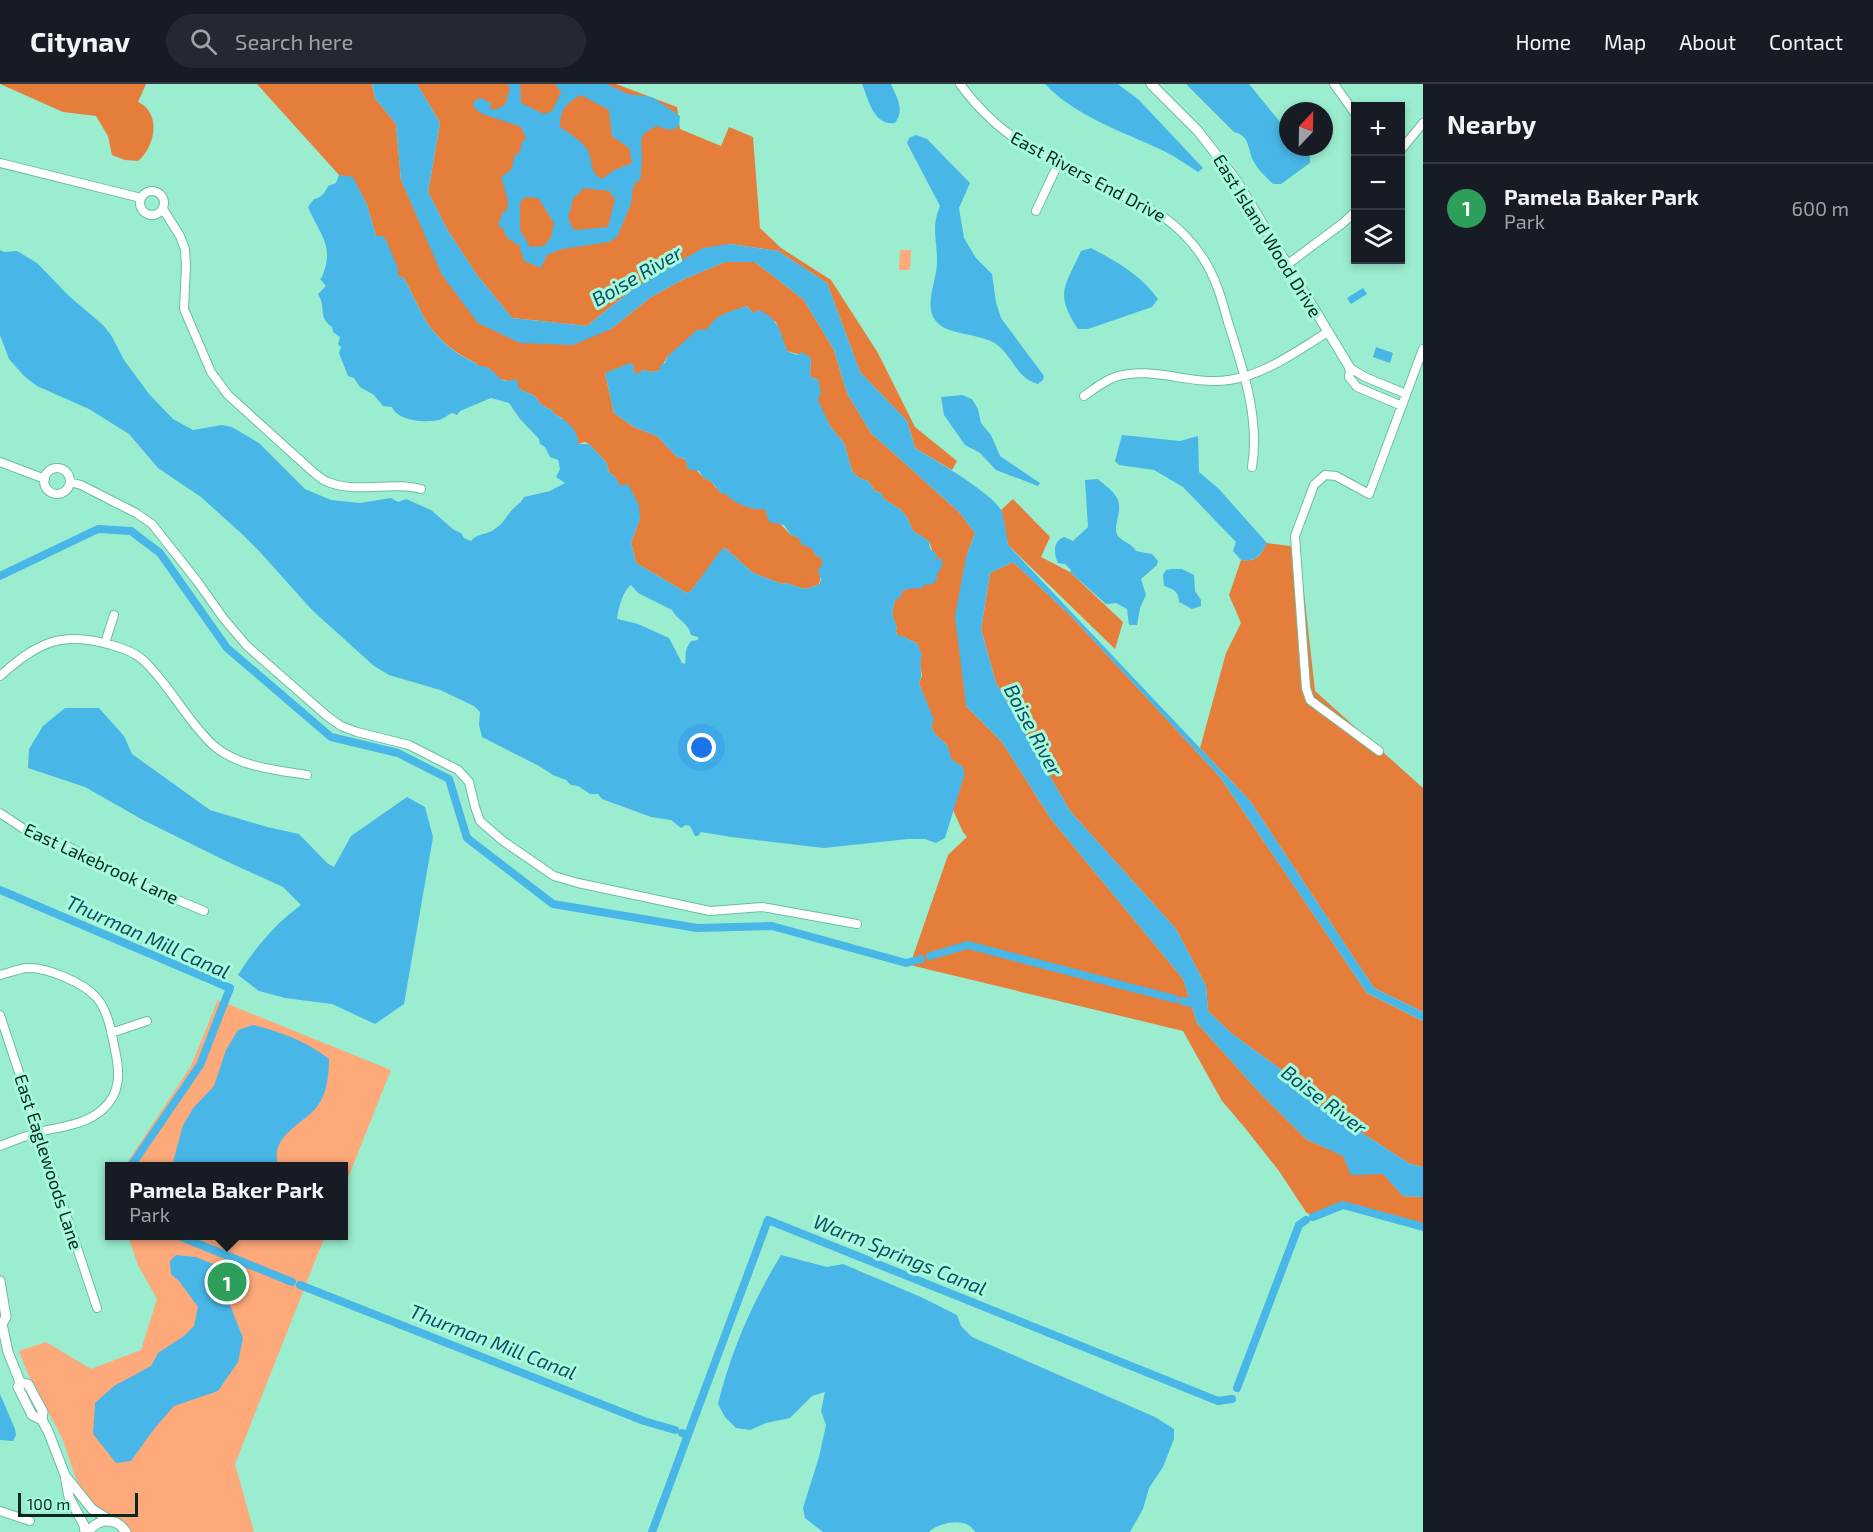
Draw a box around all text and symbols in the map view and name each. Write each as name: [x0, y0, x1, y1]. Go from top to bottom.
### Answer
search box: [166, 14, 586, 68]
text: Citynav: [30, 24, 130, 58]
icon: search: [187, 25, 220, 58]
text: Search here: [235, 28, 353, 54]
text: Home: [1515, 29, 1571, 54]
text: Map: [1604, 29, 1646, 54]
text: About: [1679, 29, 1736, 54]
text: Contact: [1769, 29, 1843, 54]
north arrow: [1279, 102, 1333, 156]
map controls: [1351, 102, 1405, 264]
button: +: [1351, 102, 1405, 156]
text: Nearby: [1447, 108, 1536, 139]
street label: East Rivers End Drive: [1007, 126, 1170, 226]
street label: East Island Wood Drive: [1209, 150, 1327, 321]
button: −: [1351, 156, 1405, 210]
text: Pamela Baker Park: [1504, 183, 1699, 209]
text: 1: [1462, 196, 1471, 220]
text: 600 m: [1791, 196, 1849, 220]
text: Park: [1504, 209, 1545, 233]
button: layers: [1351, 210, 1405, 264]
water label: Boise River: [587, 239, 687, 311]
water label: Boise River: [1000, 680, 1069, 780]
your location: [687, 733, 716, 762]
street label: East Lakebrook Lane: [21, 818, 182, 908]
water label: Thurman Mill Canal: [63, 889, 234, 983]
water label: Boise River: [1277, 1059, 1373, 1140]
street label: East Eaglewoods Lane: [10, 1071, 88, 1252]
popup: [105, 1162, 348, 1240]
text: Pamela Baker Park: [129, 1176, 324, 1202]
text: Park: [129, 1202, 170, 1226]
water label: Warm Springs Canal: [810, 1208, 990, 1300]
pin: 1: [208, 1260, 246, 1304]
water label: Thurman Mill Canal: [406, 1298, 580, 1384]
scale bar: [18, 1490, 138, 1518]
text: 100 m: [27, 1494, 70, 1513]

